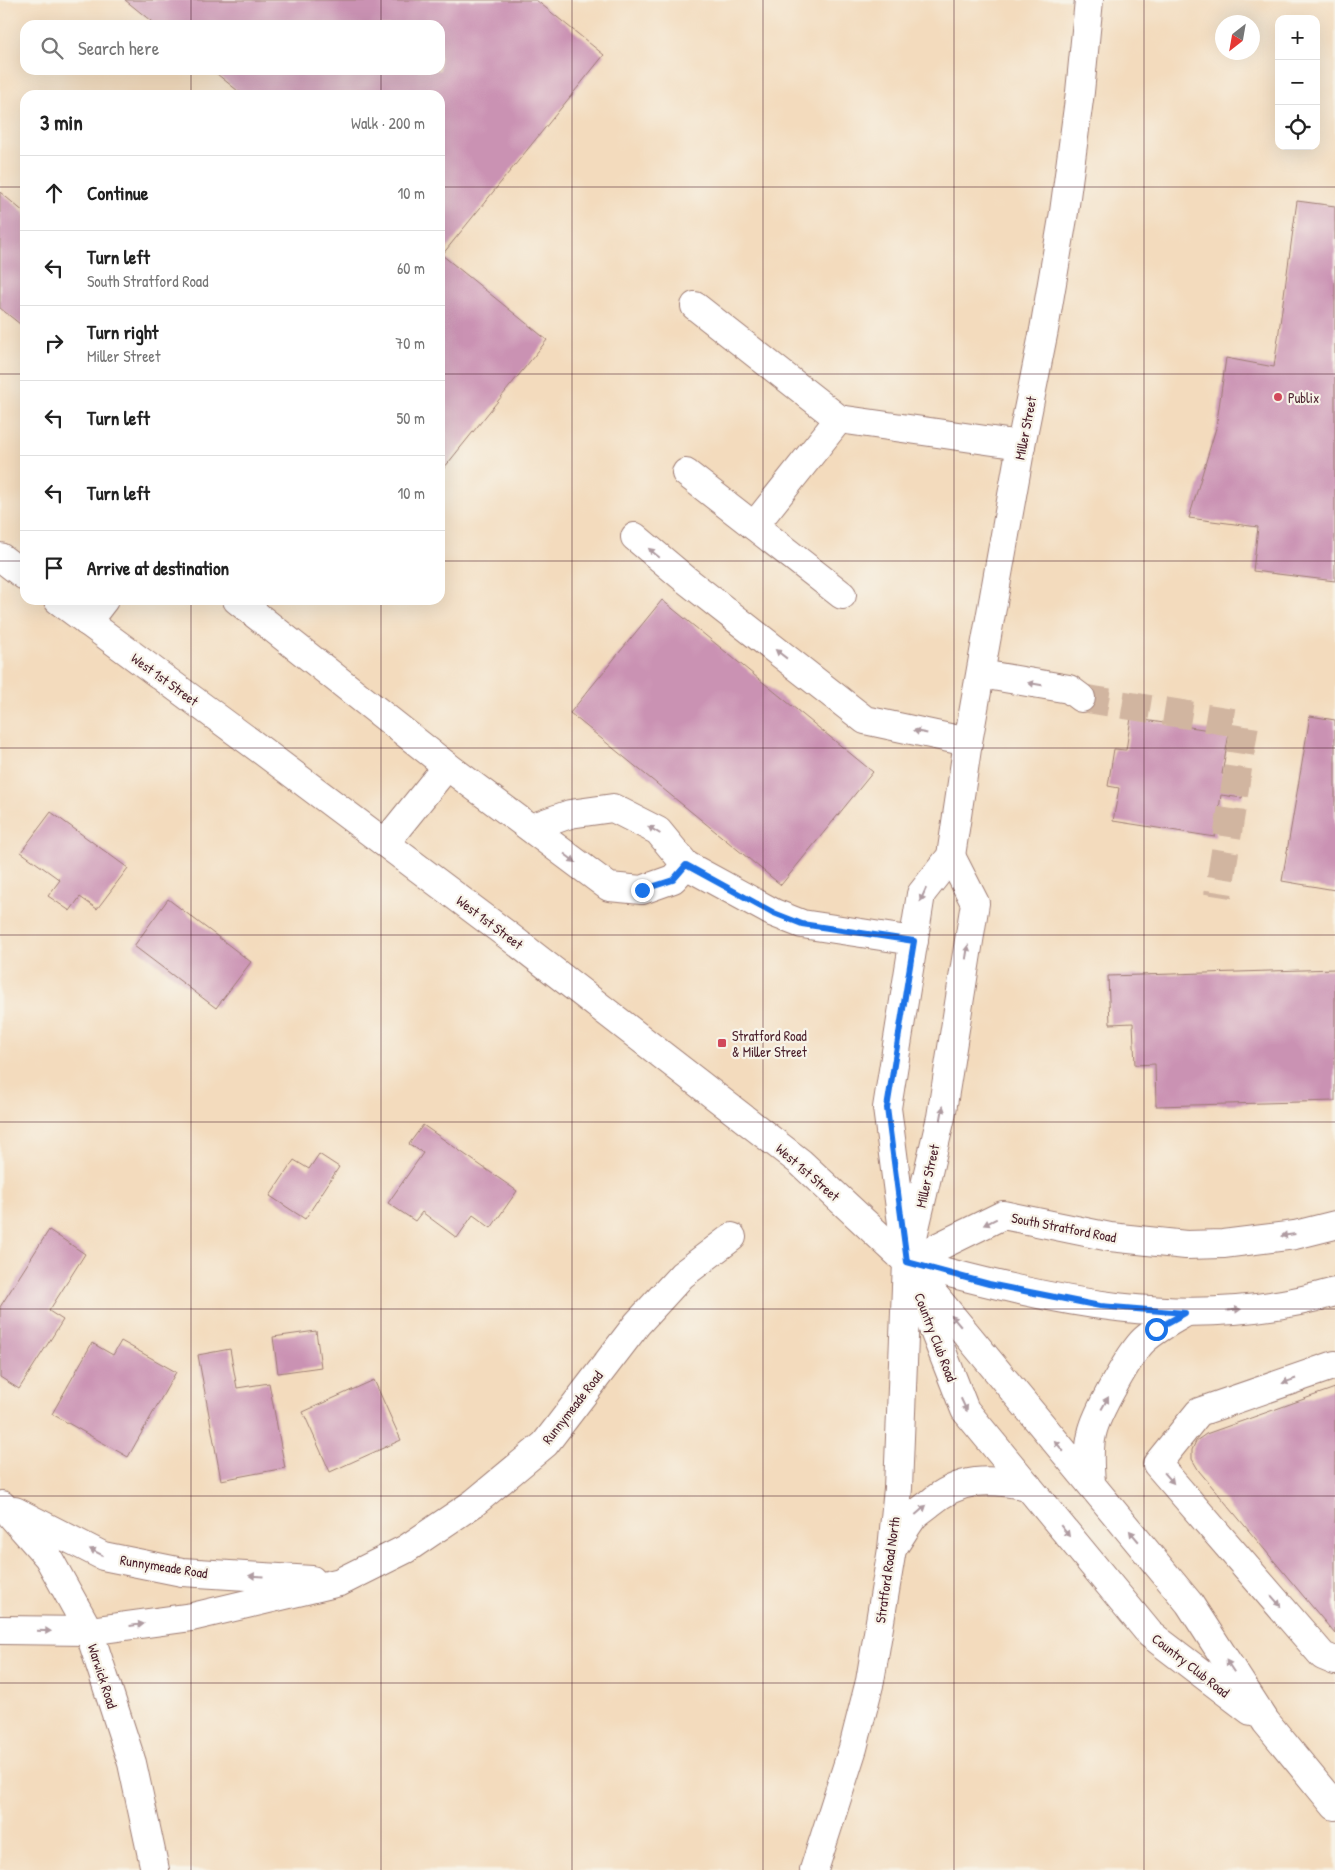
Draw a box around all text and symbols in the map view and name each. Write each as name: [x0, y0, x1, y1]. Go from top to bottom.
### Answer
north arrow: [1215, 15, 1260, 60]
map controls: [1275, 15, 1320, 150]
button: +: [1275, 15, 1320, 60]
search box: [20, 20, 445, 75]
icon: search: [38, 34, 66, 62]
text: Search here: [78, 35, 159, 61]
button: −: [1275, 60, 1320, 105]
button: locate: [1275, 105, 1320, 150]
text: 3 min: [40, 108, 83, 137]
text: Walk · 200 m: [351, 112, 425, 134]
icon: ahead: [40, 179, 68, 207]
text: Continue: [87, 180, 148, 206]
text: 10 m: [397, 182, 425, 204]
text: Turn left: [87, 244, 150, 270]
icon: left: [40, 254, 68, 282]
text: 60 m: [397, 257, 425, 279]
text: South Stratford Road: [87, 270, 208, 292]
text: Turn right: [87, 319, 158, 345]
icon: right: [40, 329, 68, 357]
text: 70 m: [395, 332, 425, 354]
text: Miller Street: [87, 345, 160, 367]
place label: Publix: [1288, 388, 1319, 407]
marker: Publix: [1272, 391, 1284, 403]
street label: Miller Street: [1010, 394, 1040, 461]
icon: left: [40, 404, 68, 432]
text: Turn left: [87, 405, 150, 431]
text: 50 m: [397, 407, 425, 429]
icon: left: [40, 479, 68, 507]
text: Turn left: [87, 480, 150, 506]
text: 10 m: [397, 482, 425, 504]
one-way arrow: [648, 548, 660, 559]
icon: arrive: [40, 554, 68, 582]
text: Arrive at destination: [87, 555, 229, 581]
street label: West 1st Street: [128, 648, 203, 710]
one-way arrow: [775, 649, 788, 660]
one-way arrow: [1027, 679, 1043, 687]
one-way arrow: [911, 727, 927, 735]
one-way arrow: [647, 825, 661, 834]
one-way arrow: [563, 852, 576, 863]
route end: [631, 879, 654, 902]
one-way arrow: [919, 888, 927, 902]
street label: West 1st Street: [453, 891, 527, 953]
one-way arrow: [964, 944, 972, 960]
place label: Stratford Road & Miller Street: [732, 1026, 807, 1061]
marker: Stratford Road & Miller Street: [716, 1037, 728, 1049]
one-way arrow: [938, 1104, 946, 1120]
street label: West 1st Street: [772, 1139, 844, 1205]
street label: Miller Street: [911, 1142, 944, 1209]
street label: South Stratford Road: [1010, 1208, 1118, 1247]
one-way arrow: [983, 1218, 997, 1226]
one-way arrow: [1279, 1232, 1295, 1240]
street label: Country Club Road: [909, 1290, 962, 1385]
one-way arrow: [1226, 1306, 1242, 1314]
one-way arrow: [950, 1315, 961, 1328]
route start: [1145, 1318, 1168, 1341]
street label: Runnymeade Road: [537, 1366, 608, 1448]
one-way arrow: [1281, 1377, 1296, 1385]
one-way arrow: [1101, 1396, 1109, 1410]
one-way arrow: [960, 1398, 968, 1412]
one-way arrow: [1054, 1440, 1065, 1453]
one-way arrow: [1164, 1471, 1175, 1484]
one-way arrow: [915, 1505, 928, 1516]
street label: Stratford Road North: [870, 1516, 904, 1624]
one-way arrow: [1060, 1525, 1071, 1538]
one-way arrow: [1129, 1530, 1140, 1542]
one-way arrow: [89, 1548, 103, 1556]
street label: Runnymeade Road: [119, 1550, 210, 1583]
one-way arrow: [248, 1572, 264, 1580]
one-way arrow: [1270, 1594, 1281, 1607]
one-way arrow: [129, 1620, 145, 1628]
one-way arrow: [37, 1627, 53, 1635]
street label: Country Club Road: [1148, 1629, 1234, 1702]
street label: Warwick Road: [84, 1641, 122, 1711]
one-way arrow: [1226, 1660, 1235, 1673]

